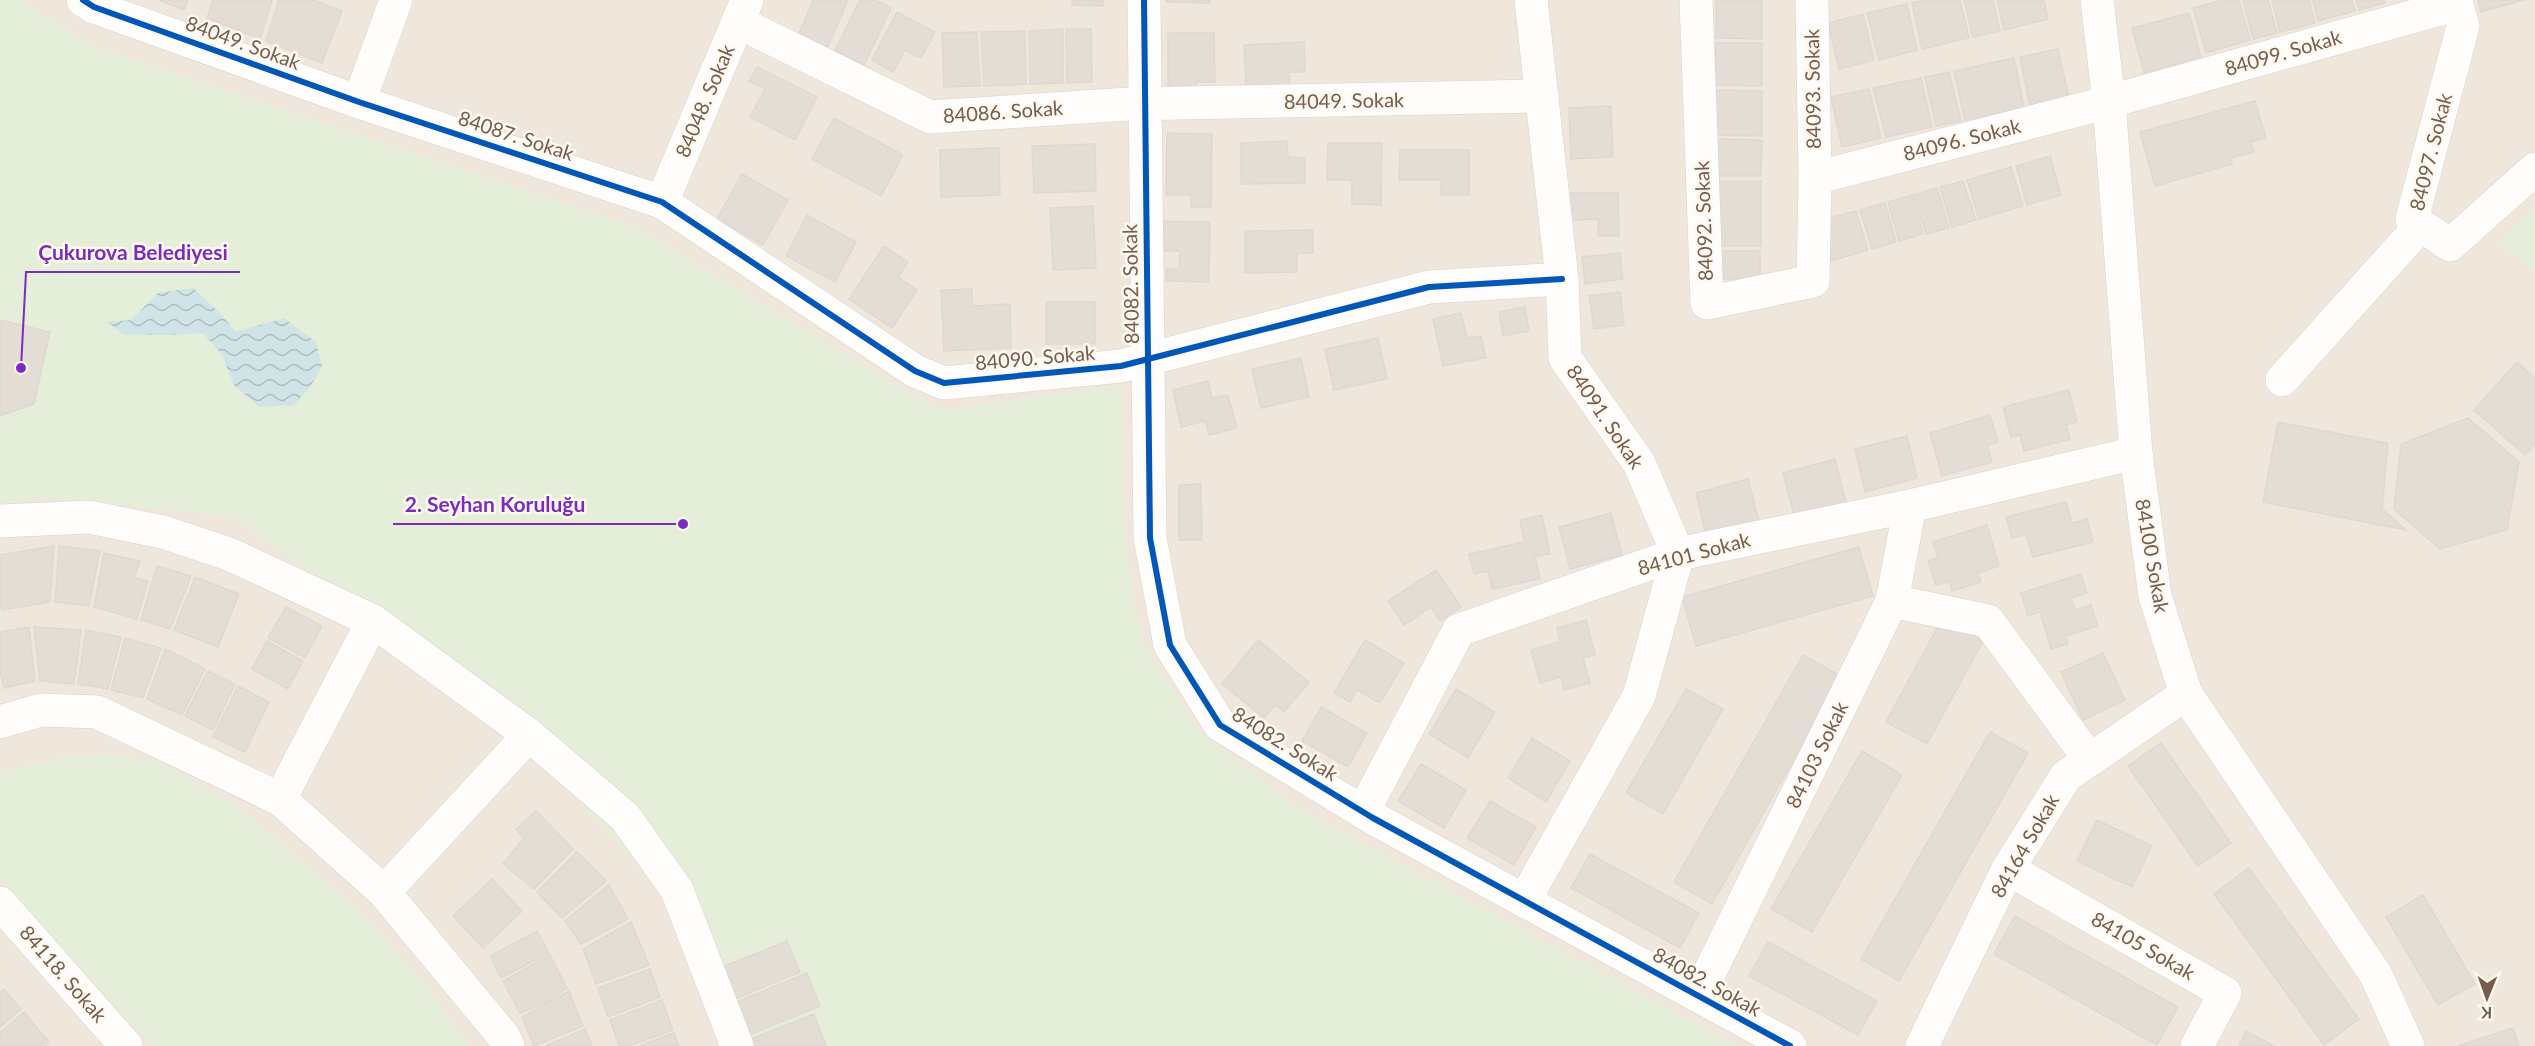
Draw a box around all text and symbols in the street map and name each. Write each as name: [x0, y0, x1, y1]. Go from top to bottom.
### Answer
street label: 84049. Sokak: [183, 10, 305, 74]
street label: 84099. Sokak: [2222, 24, 2345, 80]
street label: 84093. Sokak: [1799, 28, 1825, 149]
street label: 84048. Sokak: [670, 40, 739, 161]
street label: 84049. Sokak: [1284, 87, 1405, 113]
street label: 84097. Sokak: [2404, 90, 2456, 213]
street label: 84086. Sokak: [942, 95, 1065, 127]
street label: 84087. Sokak: [455, 105, 578, 165]
street label: 84096. Sokak: [1901, 113, 2024, 165]
street label: 84092. Sokak: [1689, 160, 1717, 282]
street label: 84082. Sokak: [1117, 223, 1143, 344]
callout: Çukurova Belediyesi: [26, 233, 240, 272]
text: Çukurova Belediyesi: [38, 239, 228, 264]
street label: 84090. Sokak: [974, 340, 1097, 374]
street label: 84091. Sokak: [1562, 360, 1650, 474]
callout: 2. Seyhan Koruluğu: [393, 485, 597, 524]
text: 2. Seyhan Koruluğu: [405, 491, 585, 516]
street label: 84100 Sokak: [2131, 497, 2175, 616]
street label: 84101 Sokak: [1635, 526, 1753, 580]
street label: 84103 Sokak: [1780, 697, 1853, 812]
street label: 84082. Sokak: [1228, 701, 1344, 786]
street label: 84164 Sokak: [1985, 789, 2064, 902]
street label: 84105 Sokak: [2087, 906, 2200, 985]
street label: 84118. Sokak: [15, 920, 113, 1027]
street label: 84082. Sokak: [1649, 941, 1767, 1021]
north arrow: [2457, 968, 2517, 1028]
text: K: [2480, 1004, 2492, 1023]

